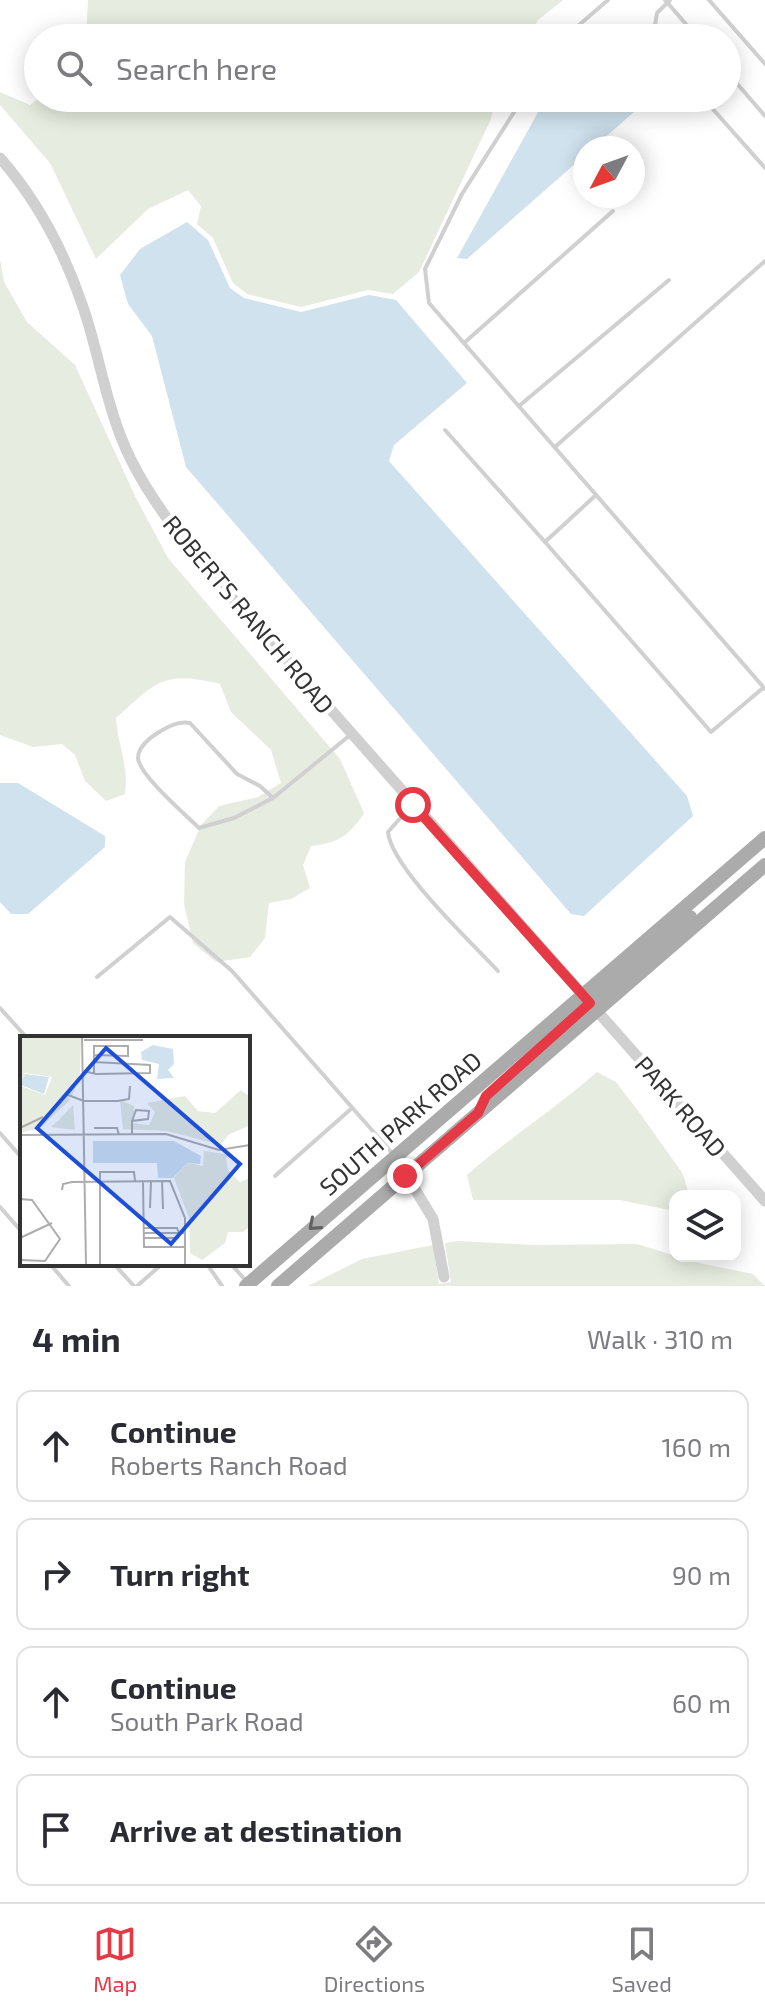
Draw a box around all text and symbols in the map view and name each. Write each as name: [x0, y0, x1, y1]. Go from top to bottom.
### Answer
search box: [24, 24, 741, 112]
icon: search: [52, 46, 96, 90]
text: Search here: [116, 50, 277, 86]
north arrow: [573, 136, 645, 208]
street label: ROBERTS RANCH ROAD: [158, 509, 340, 719]
route start: [395, 787, 431, 823]
inset map: [20, 1036, 250, 1266]
street label: SOUTH PARK ROAD: [313, 1045, 487, 1201]
street label: PARK ROAD: [629, 1050, 733, 1162]
route end: [387, 1158, 423, 1194]
map controls: [669, 1190, 741, 1262]
button: layers: [669, 1190, 741, 1262]
one-way arrow: [309, 1215, 324, 1230]
text: 4 min: [32, 1318, 121, 1359]
text: Walk · 310 m: [587, 1323, 733, 1354]
text: Continue: [110, 1413, 237, 1449]
icon: ahead: [34, 1424, 78, 1468]
text: 160 m: [662, 1431, 731, 1462]
text: Roberts Ranch Road: [110, 1449, 348, 1480]
icon: right: [34, 1552, 78, 1596]
text: Turn right: [110, 1556, 250, 1592]
text: 90 m: [672, 1559, 731, 1590]
text: Continue: [110, 1669, 237, 1705]
icon: ahead: [34, 1680, 78, 1724]
text: 60 m: [672, 1687, 731, 1718]
text: South Park Road: [110, 1705, 304, 1736]
icon: arrive: [34, 1808, 78, 1852]
text: Arrive at destination: [110, 1812, 402, 1848]
tab: Map: [93, 1922, 137, 1996]
tab: Directions: [324, 1922, 425, 1996]
tab: Saved: [611, 1922, 672, 1996]

